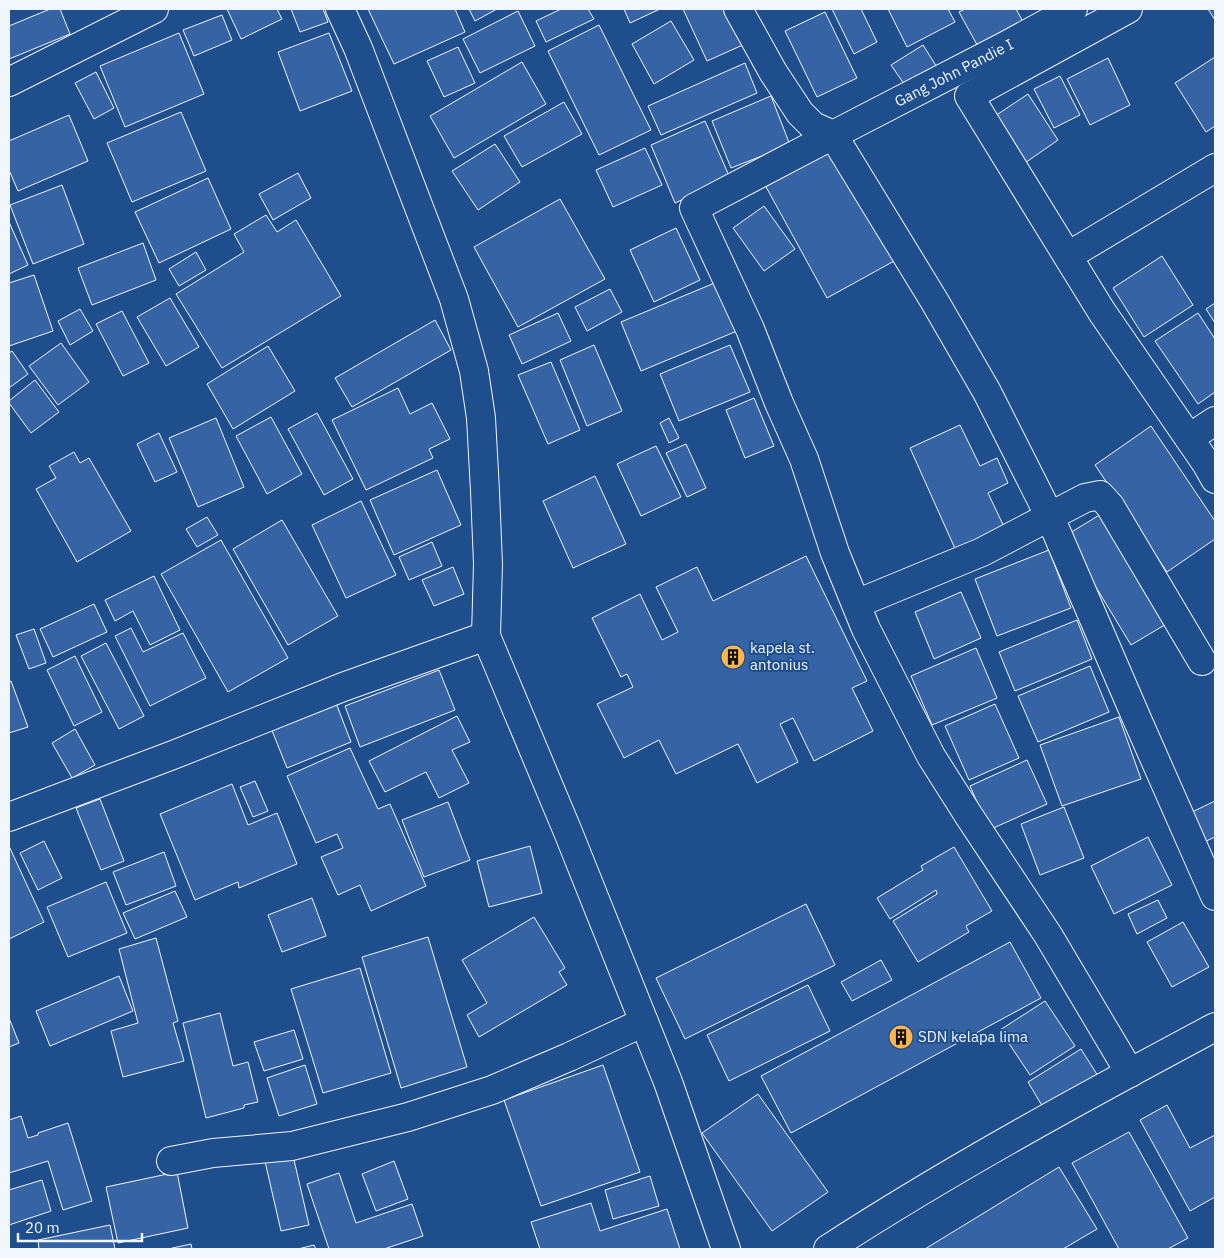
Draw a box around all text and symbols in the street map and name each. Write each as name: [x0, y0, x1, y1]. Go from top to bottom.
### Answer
street label: Gang John Pandie I: [891, 34, 1016, 111]
place label: kapela st. antonius: [750, 638, 815, 674]
building icon: kapela st. antonius: [720, 644, 746, 670]
building icon: SDN kelapa lima: [888, 1024, 914, 1050]
place label: SDN kelapa lima: [918, 1027, 1028, 1046]
scale bar: [18, 1210, 141, 1242]
text: 20 m: [25, 1218, 60, 1237]

